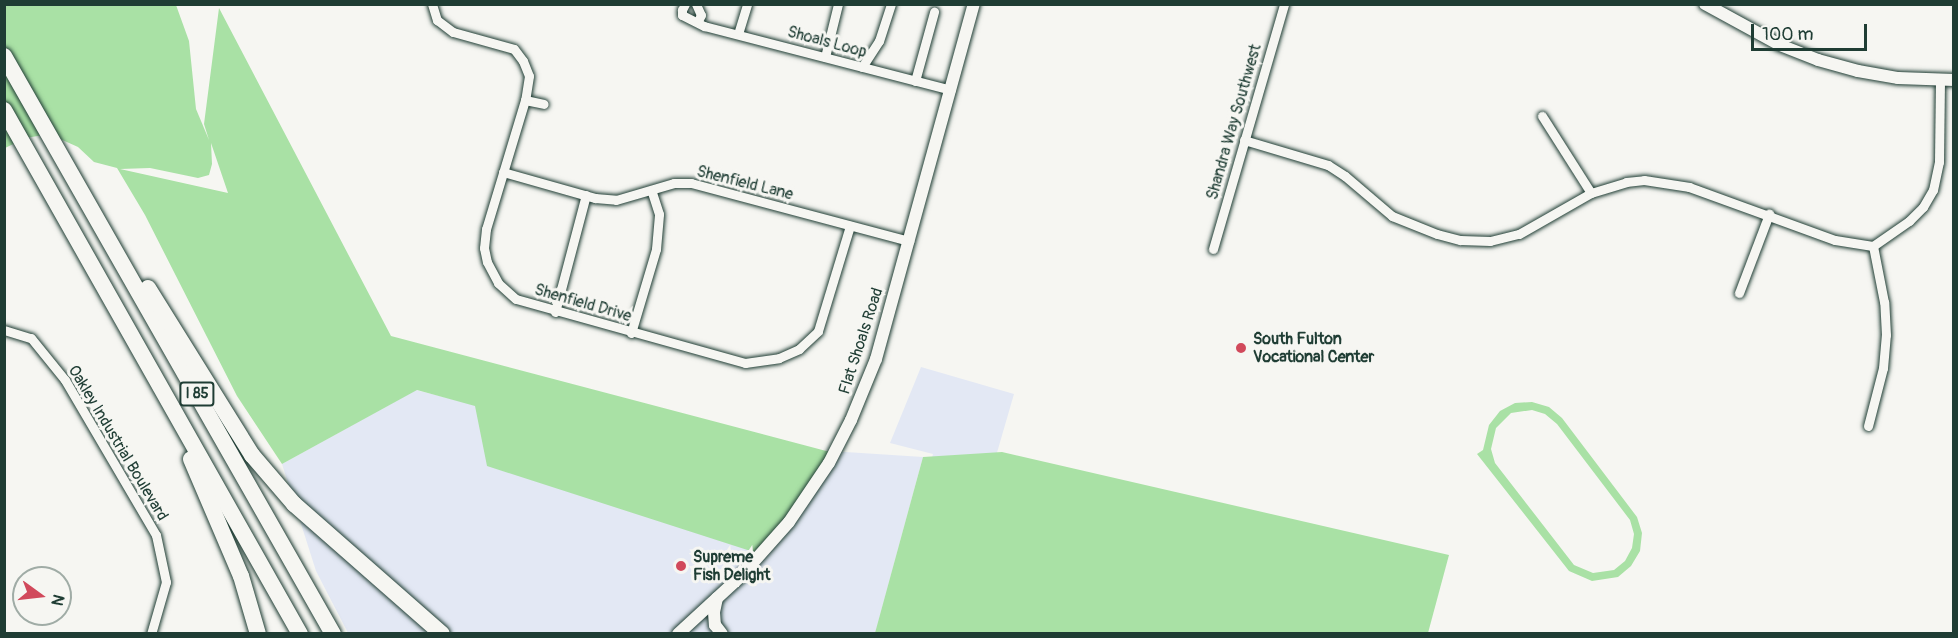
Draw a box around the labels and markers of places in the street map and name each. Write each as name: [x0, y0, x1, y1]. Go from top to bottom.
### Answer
place label: South Fulton Vocational Center: [1253, 329, 1374, 367]
marker: South Fulton Vocational Center: [1234, 341, 1248, 355]
place label: Supreme Fish Delight: [693, 547, 770, 585]
marker: Supreme Fish Delight: [674, 559, 688, 573]

